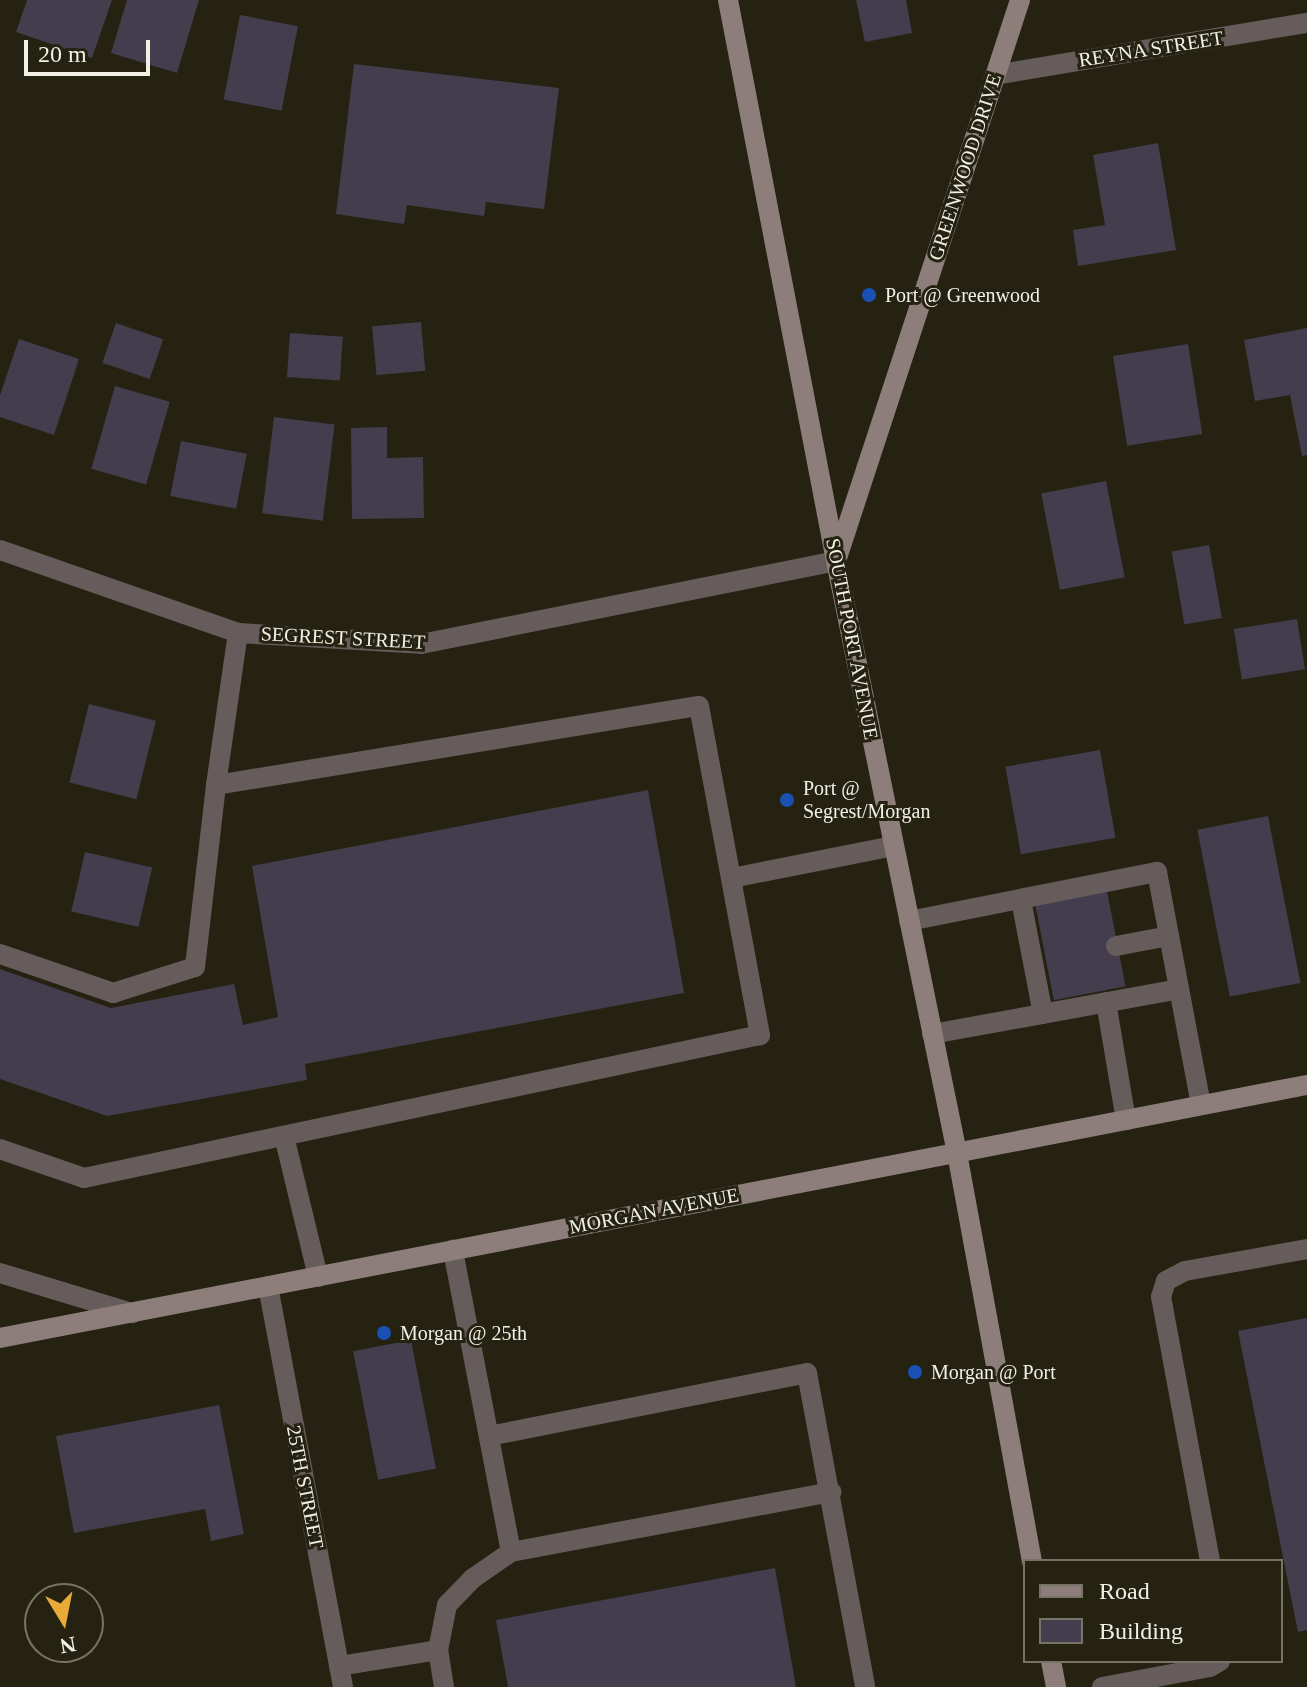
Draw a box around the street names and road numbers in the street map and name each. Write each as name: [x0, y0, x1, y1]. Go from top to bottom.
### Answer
street label: REYNA STREET: [1076, 26, 1226, 72]
street label: GREENWOOD DRIVE: [923, 71, 1007, 263]
street label: SOUTH PORT AVENUE: [821, 535, 883, 743]
street label: SEGREST STREET: [260, 622, 426, 654]
street label: MORGAN AVENUE: [567, 1183, 741, 1239]
street label: 25TH STREET: [281, 1423, 329, 1551]

